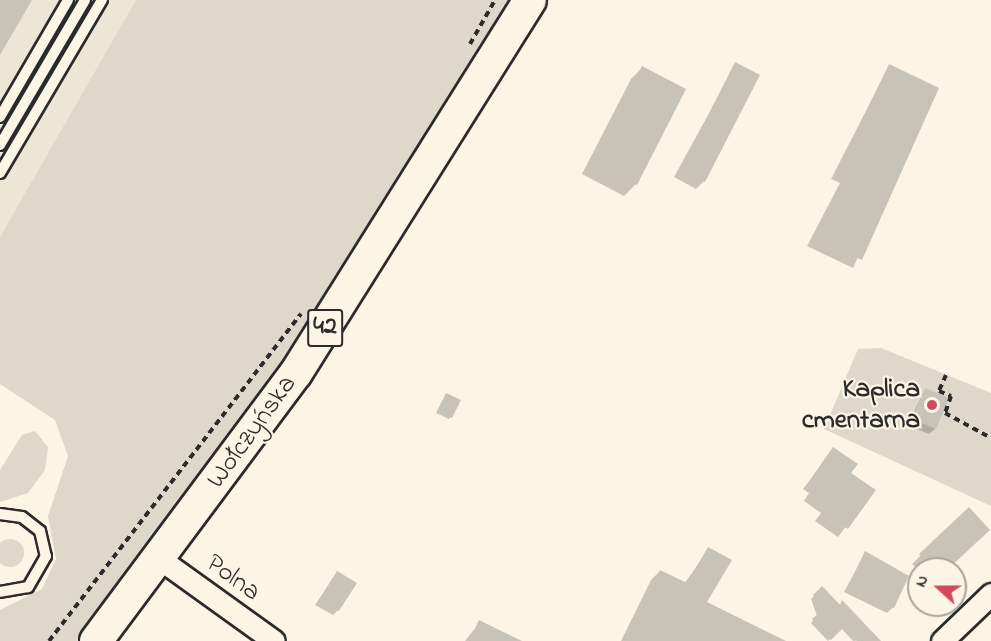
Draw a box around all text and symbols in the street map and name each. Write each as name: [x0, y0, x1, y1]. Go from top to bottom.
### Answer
road number: 42: [307, 305, 343, 351]
street label: Wołczyńska: [200, 369, 304, 495]
place label: Kaplica cmentarna: [802, 373, 920, 436]
marker: Kaplica cmentarna: [925, 398, 939, 412]
street label: Polna: [199, 547, 267, 609]
north arrow: [907, 557, 967, 617]
text: N: [909, 572, 935, 591]

